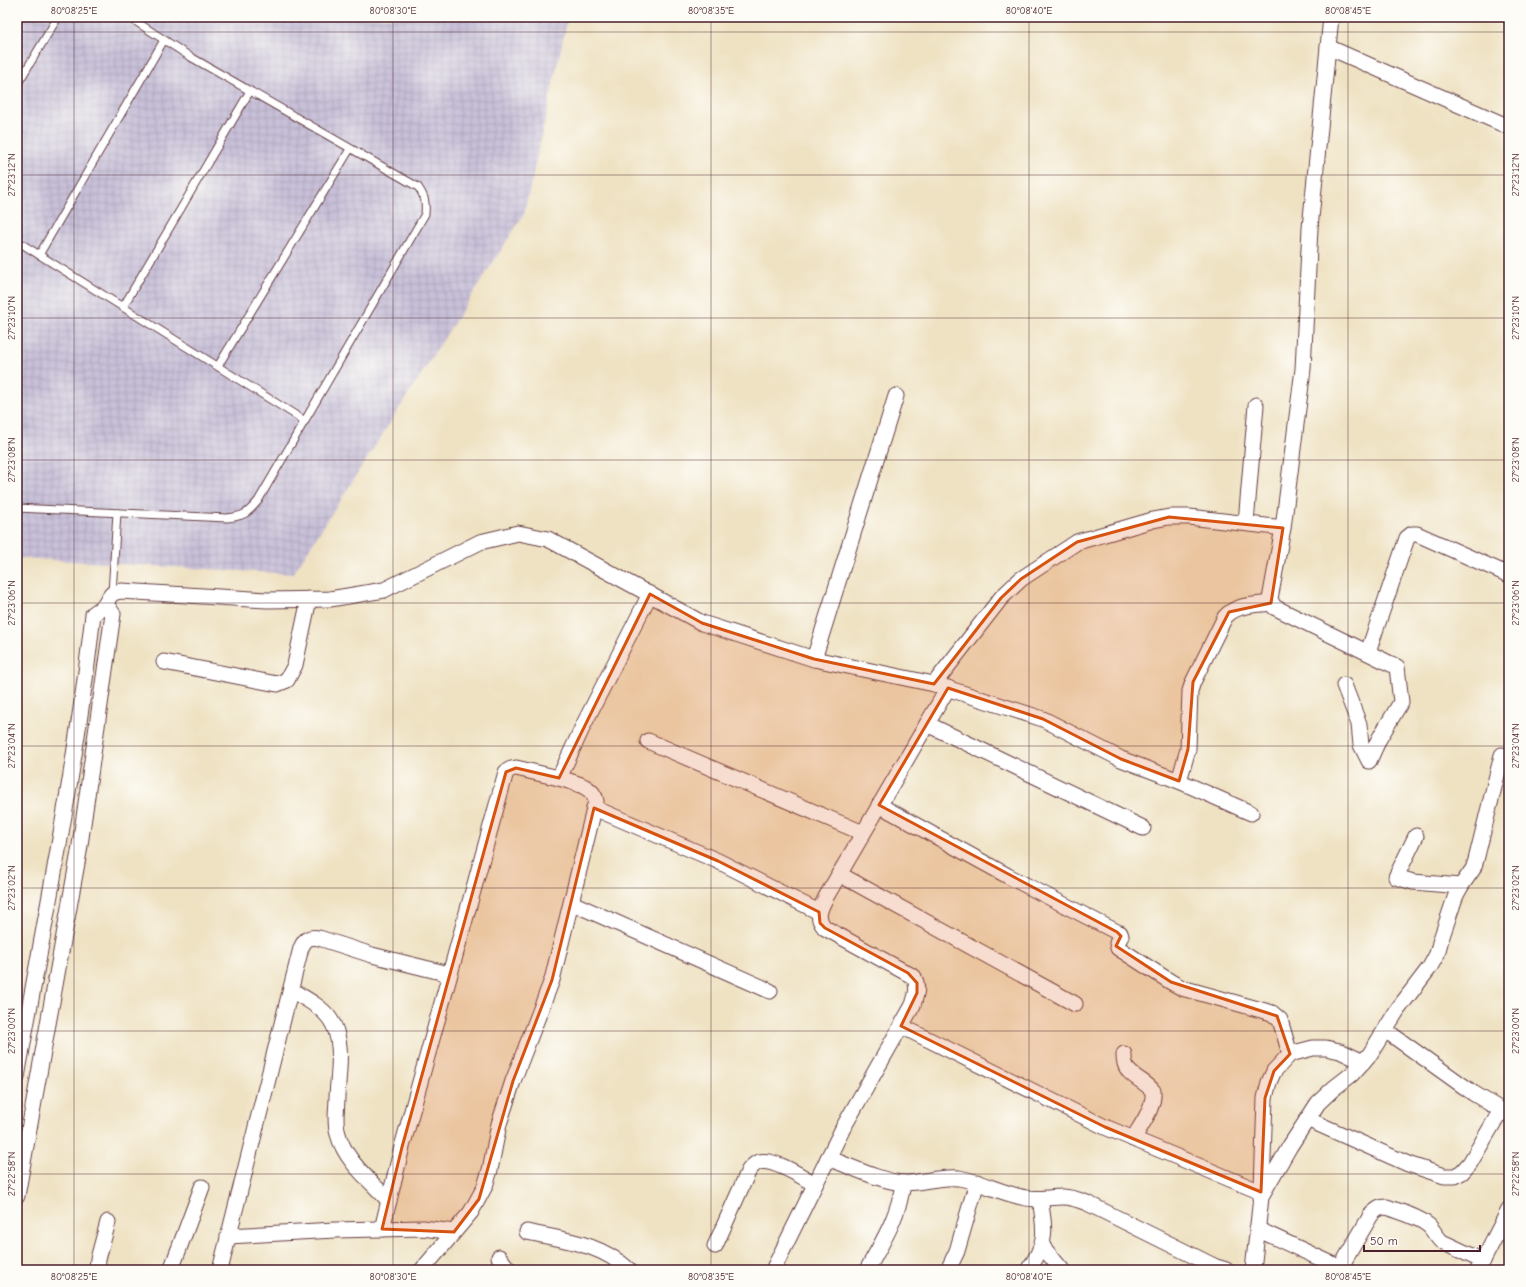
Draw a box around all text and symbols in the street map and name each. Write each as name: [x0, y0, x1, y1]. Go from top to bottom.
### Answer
text: 80°08'25"E: [51, 5, 97, 17]
text: 80°08'30"E: [370, 5, 416, 17]
text: 80°08'35"E: [688, 5, 734, 17]
text: 80°08'40"E: [1006, 5, 1052, 17]
text: 80°08'45"E: [1325, 5, 1371, 17]
text: 27°23'12"N: [6, 153, 18, 197]
text: 27°23'12"N: [1510, 153, 1522, 197]
text: 27°23'10"N: [6, 296, 18, 340]
text: 27°23'10"N: [1510, 296, 1522, 340]
text: 27°23'08"N: [6, 437, 18, 483]
text: 27°23'08"N: [1510, 437, 1522, 483]
text: 27°23'06"N: [6, 580, 18, 626]
text: 27°23'06"N: [1510, 580, 1522, 626]
text: 27°23'04"N: [6, 724, 18, 768]
text: 27°23'04"N: [1510, 724, 1522, 768]
text: 27°23'02"N: [6, 865, 18, 911]
text: 27°23'02"N: [1510, 865, 1522, 911]
text: 27°23'00"N: [6, 1008, 18, 1054]
text: 27°23'00"N: [1510, 1008, 1522, 1054]
text: 27°22'58"N: [6, 1152, 18, 1196]
text: 27°22'58"N: [1510, 1152, 1522, 1196]
scale bar: [1364, 1227, 1480, 1253]
text: 50 m: [1370, 1234, 1398, 1248]
text: 80°08'25"E: [51, 1271, 97, 1283]
text: 80°08'30"E: [370, 1271, 416, 1283]
text: 80°08'35"E: [688, 1271, 734, 1283]
text: 80°08'40"E: [1006, 1271, 1052, 1283]
text: 80°08'45"E: [1325, 1271, 1371, 1283]

